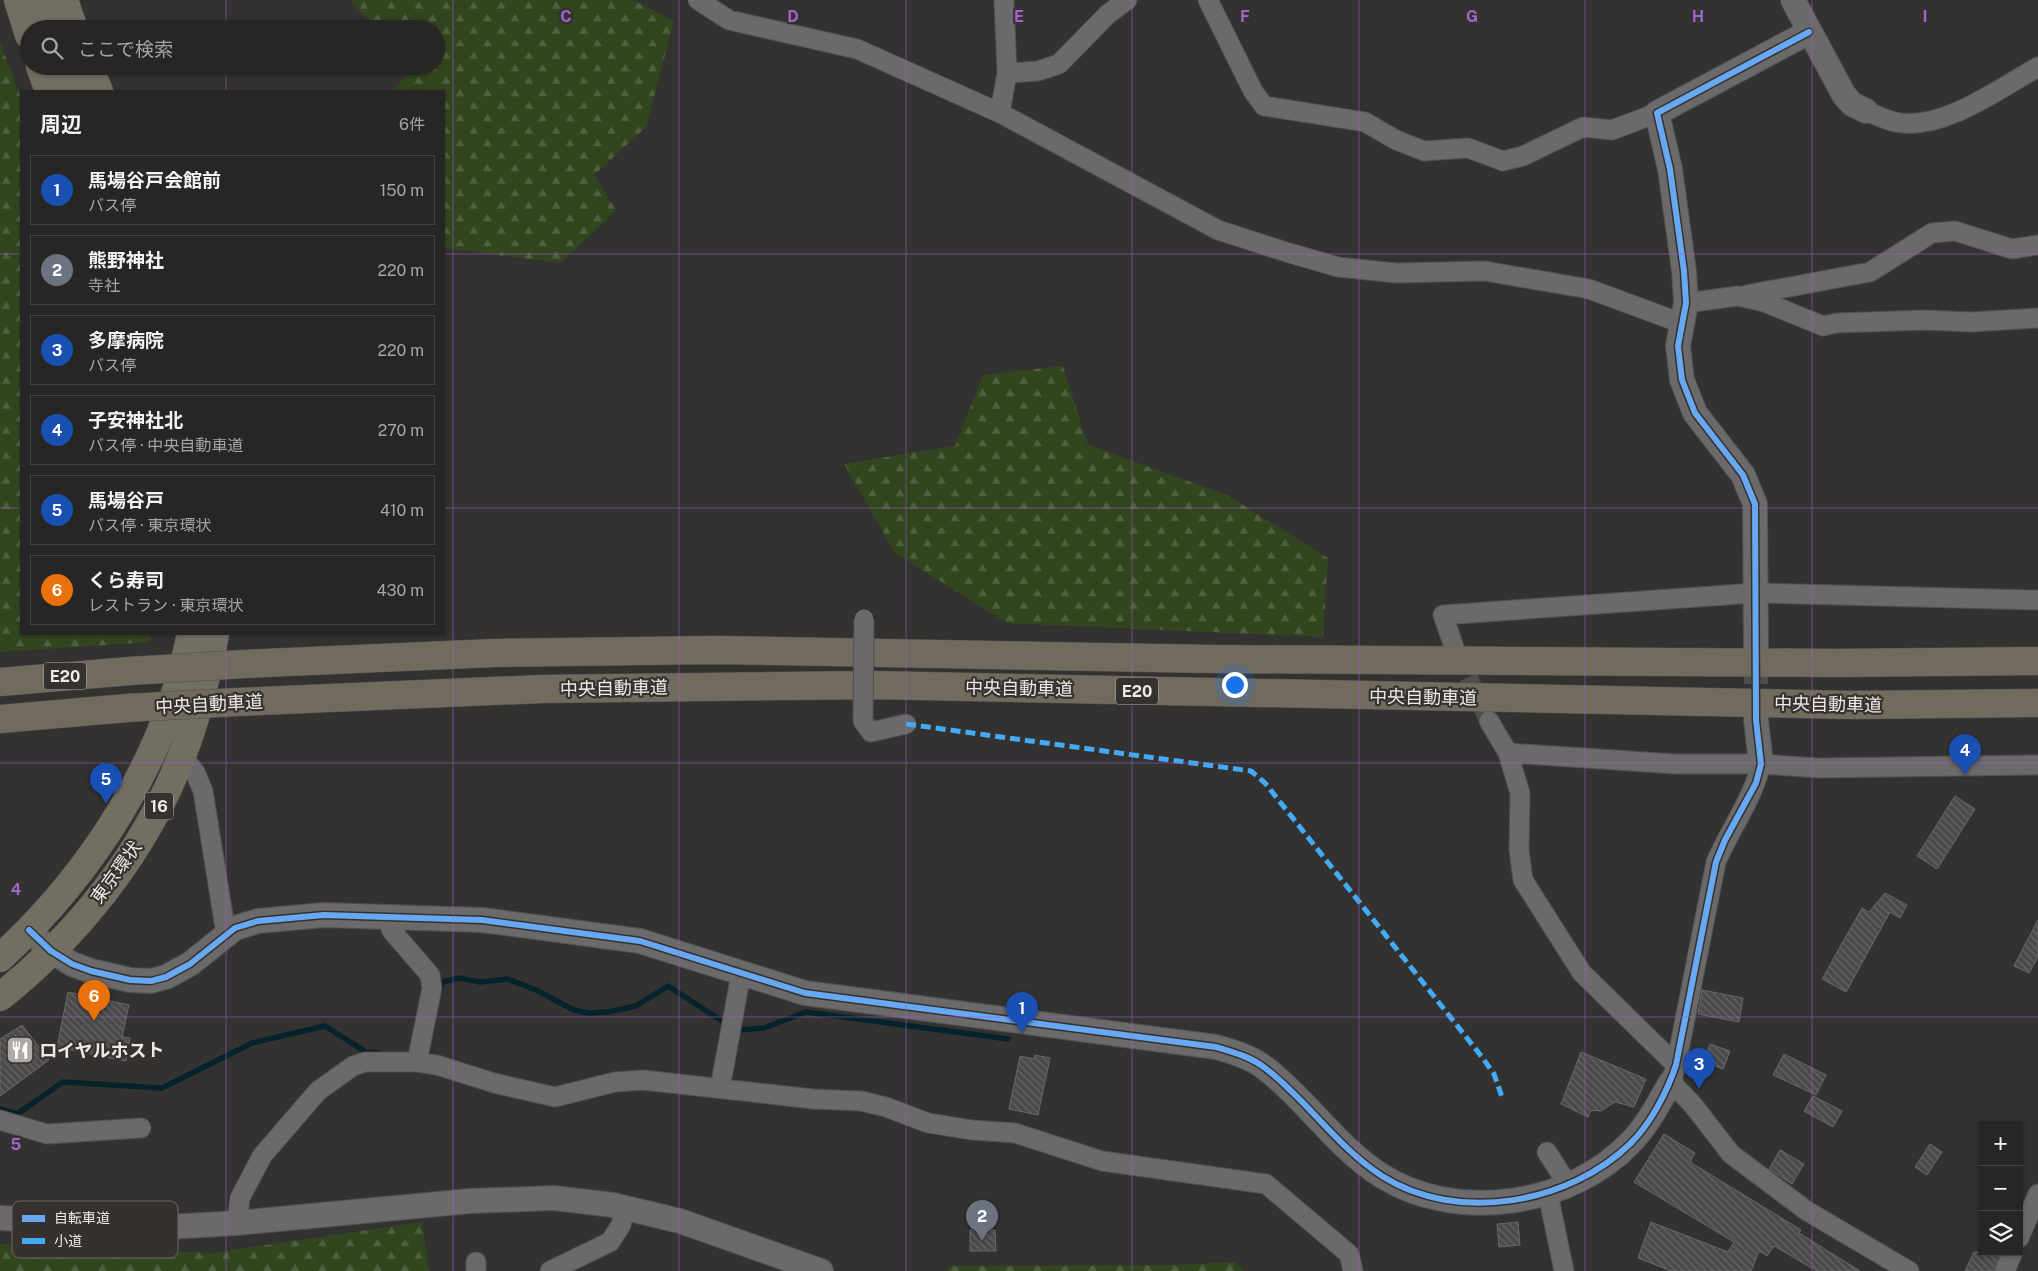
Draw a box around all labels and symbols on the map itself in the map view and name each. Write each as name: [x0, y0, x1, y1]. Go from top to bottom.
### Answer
text: C: [560, 7, 572, 26]
text: D: [787, 7, 799, 26]
text: E: [1014, 7, 1024, 26]
text: F: [1240, 7, 1250, 26]
text: G: [1466, 7, 1478, 26]
text: H: [1692, 7, 1704, 26]
text: I: [1923, 7, 1927, 26]
road number: E20: [44, 662, 86, 689]
your location: [1222, 672, 1248, 698]
street label: 中央自動車道: [560, 677, 668, 699]
street label: 中央自動車道: [965, 677, 1073, 699]
road number: E20: [1116, 678, 1158, 704]
street label: 中央自動車道: [1369, 686, 1477, 708]
street label: 中央自動車道: [155, 691, 263, 717]
street label: 中央自動車道: [1774, 693, 1882, 715]
pin: 4: [1949, 734, 1981, 775]
pin: 5: [90, 763, 122, 804]
road number: 16: [145, 792, 173, 819]
street label: 東京環状: [86, 837, 146, 907]
text: 4: [11, 880, 22, 899]
pin: 6: [78, 980, 110, 1021]
pin: 1: [1006, 992, 1038, 1033]
restaurant icon: ロイヤルホスト: [5, 1035, 35, 1065]
place label: ロイヤルホスト: [39, 1040, 164, 1061]
pin: 3: [1683, 1048, 1715, 1089]
text: 5: [11, 1135, 22, 1154]
pin: 2: [966, 1200, 998, 1241]
legend: [12, 1201, 178, 1258]
text: 自転車道: [54, 1210, 110, 1226]
text: 小道: [54, 1233, 82, 1249]

